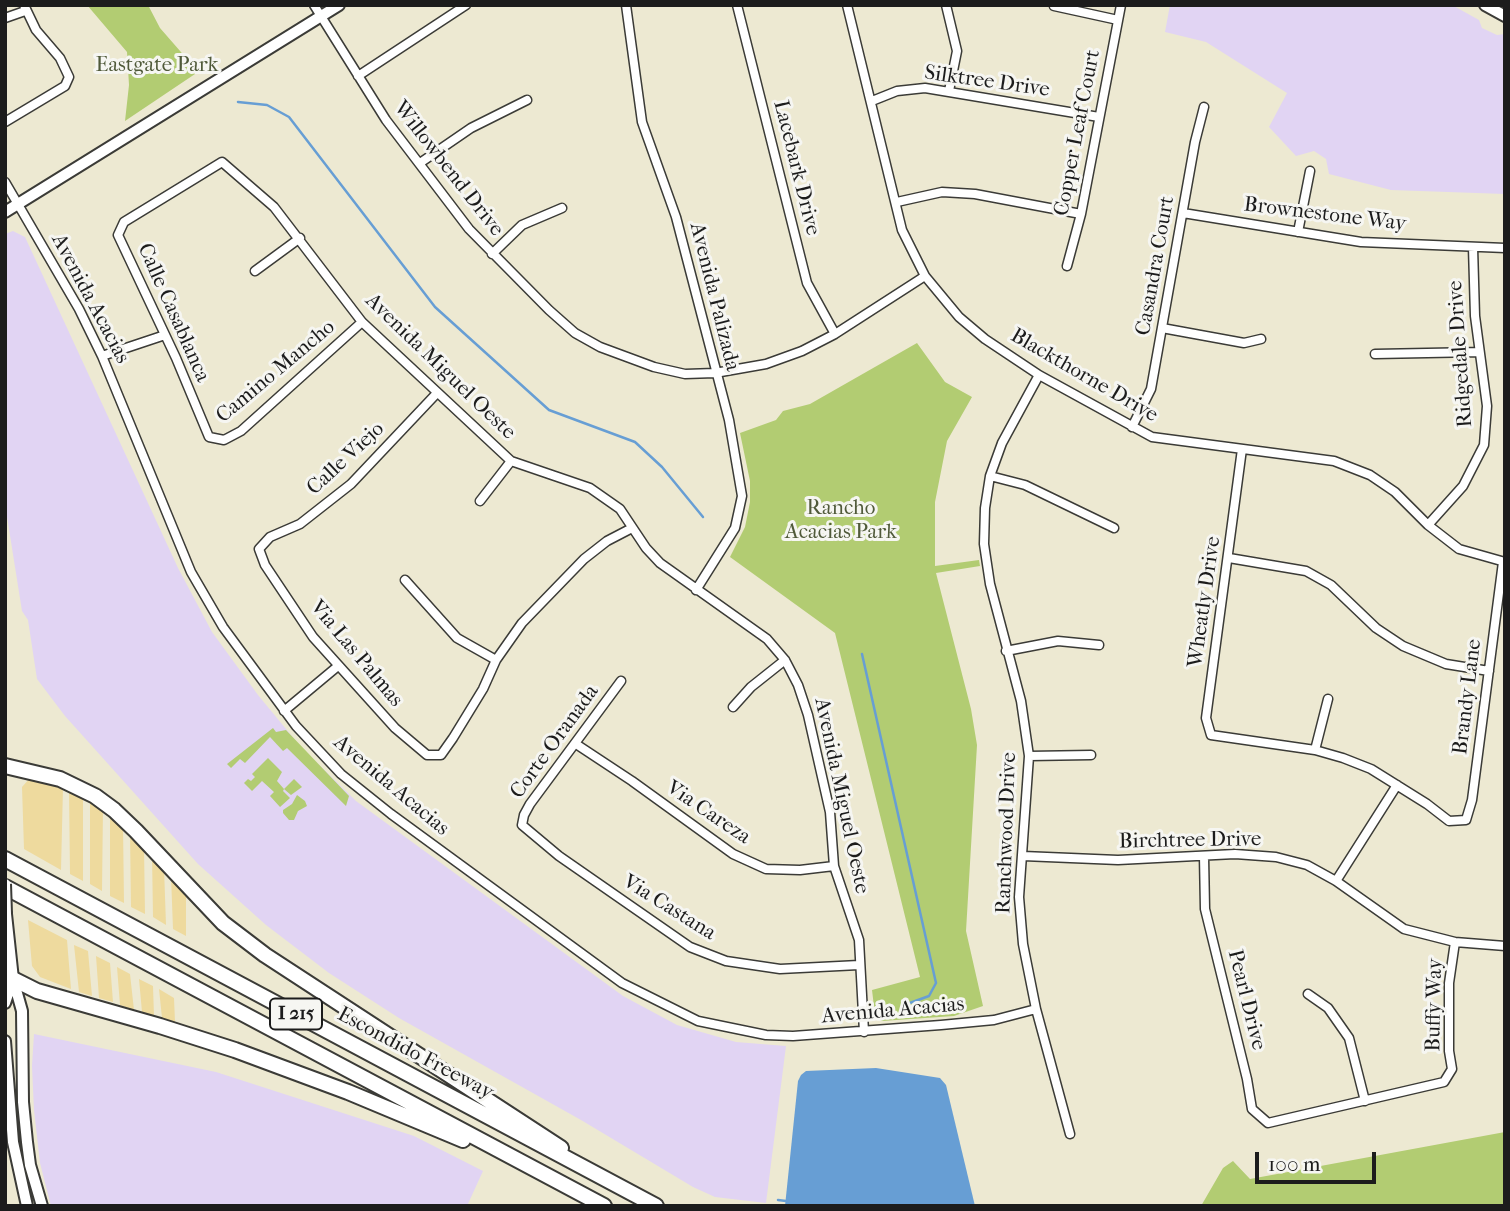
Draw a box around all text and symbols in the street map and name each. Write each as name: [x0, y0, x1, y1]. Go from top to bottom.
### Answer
street label: Copper Leaf Court: [1050, 48, 1106, 218]
park label: Eastgate Park: [96, 53, 218, 79]
street label: Silktree Drive: [923, 61, 1051, 103]
street label: Willowbend Drive: [387, 96, 509, 242]
street label: Lacebark Drive: [767, 98, 825, 238]
street label: Brownestone Way: [1242, 193, 1408, 237]
street label: Casandra Court: [1131, 194, 1181, 338]
street label: Avenida Palizada: [683, 220, 745, 374]
street label: Avenida Acacias: [45, 230, 135, 368]
street label: Calle Casablanca: [131, 240, 215, 386]
street label: Ridgedale Drive: [1443, 280, 1479, 428]
street label: Avenida Miguel Oeste: [359, 289, 521, 445]
street label: Camino Mancho: [211, 315, 341, 429]
street label: Blackthorne Drive: [1006, 324, 1162, 428]
street label: Calle Viejo: [302, 417, 390, 501]
park label: Rancho Acacias Park: [785, 496, 897, 546]
street label: Wheatly Drive: [1183, 535, 1227, 669]
street label: Via Las Palmas: [304, 595, 408, 713]
street label: Brandy Lane: [1448, 638, 1488, 756]
street label: Corte Oranada: [505, 680, 605, 804]
street label: Avenida Miguel Oeste: [808, 696, 874, 896]
street label: Avenida Acacias: [328, 730, 454, 842]
street label: Ranchwood Drive: [992, 752, 1022, 914]
street label: Via Careza: [661, 776, 755, 850]
street label: Birchtree Drive: [1119, 827, 1261, 855]
street label: Via Castana: [618, 870, 720, 946]
street label: Pearl Drive: [1221, 947, 1271, 1053]
street label: Buffy Way: [1422, 958, 1448, 1052]
street label: Avenida Acacias: [821, 992, 965, 1030]
road number: I 215: [270, 998, 322, 1030]
street label: Escondido Freeway: [333, 1002, 497, 1106]
scale bar: [1258, 1138, 1379, 1182]
text: 100 m: [1268, 1152, 1321, 1176]

